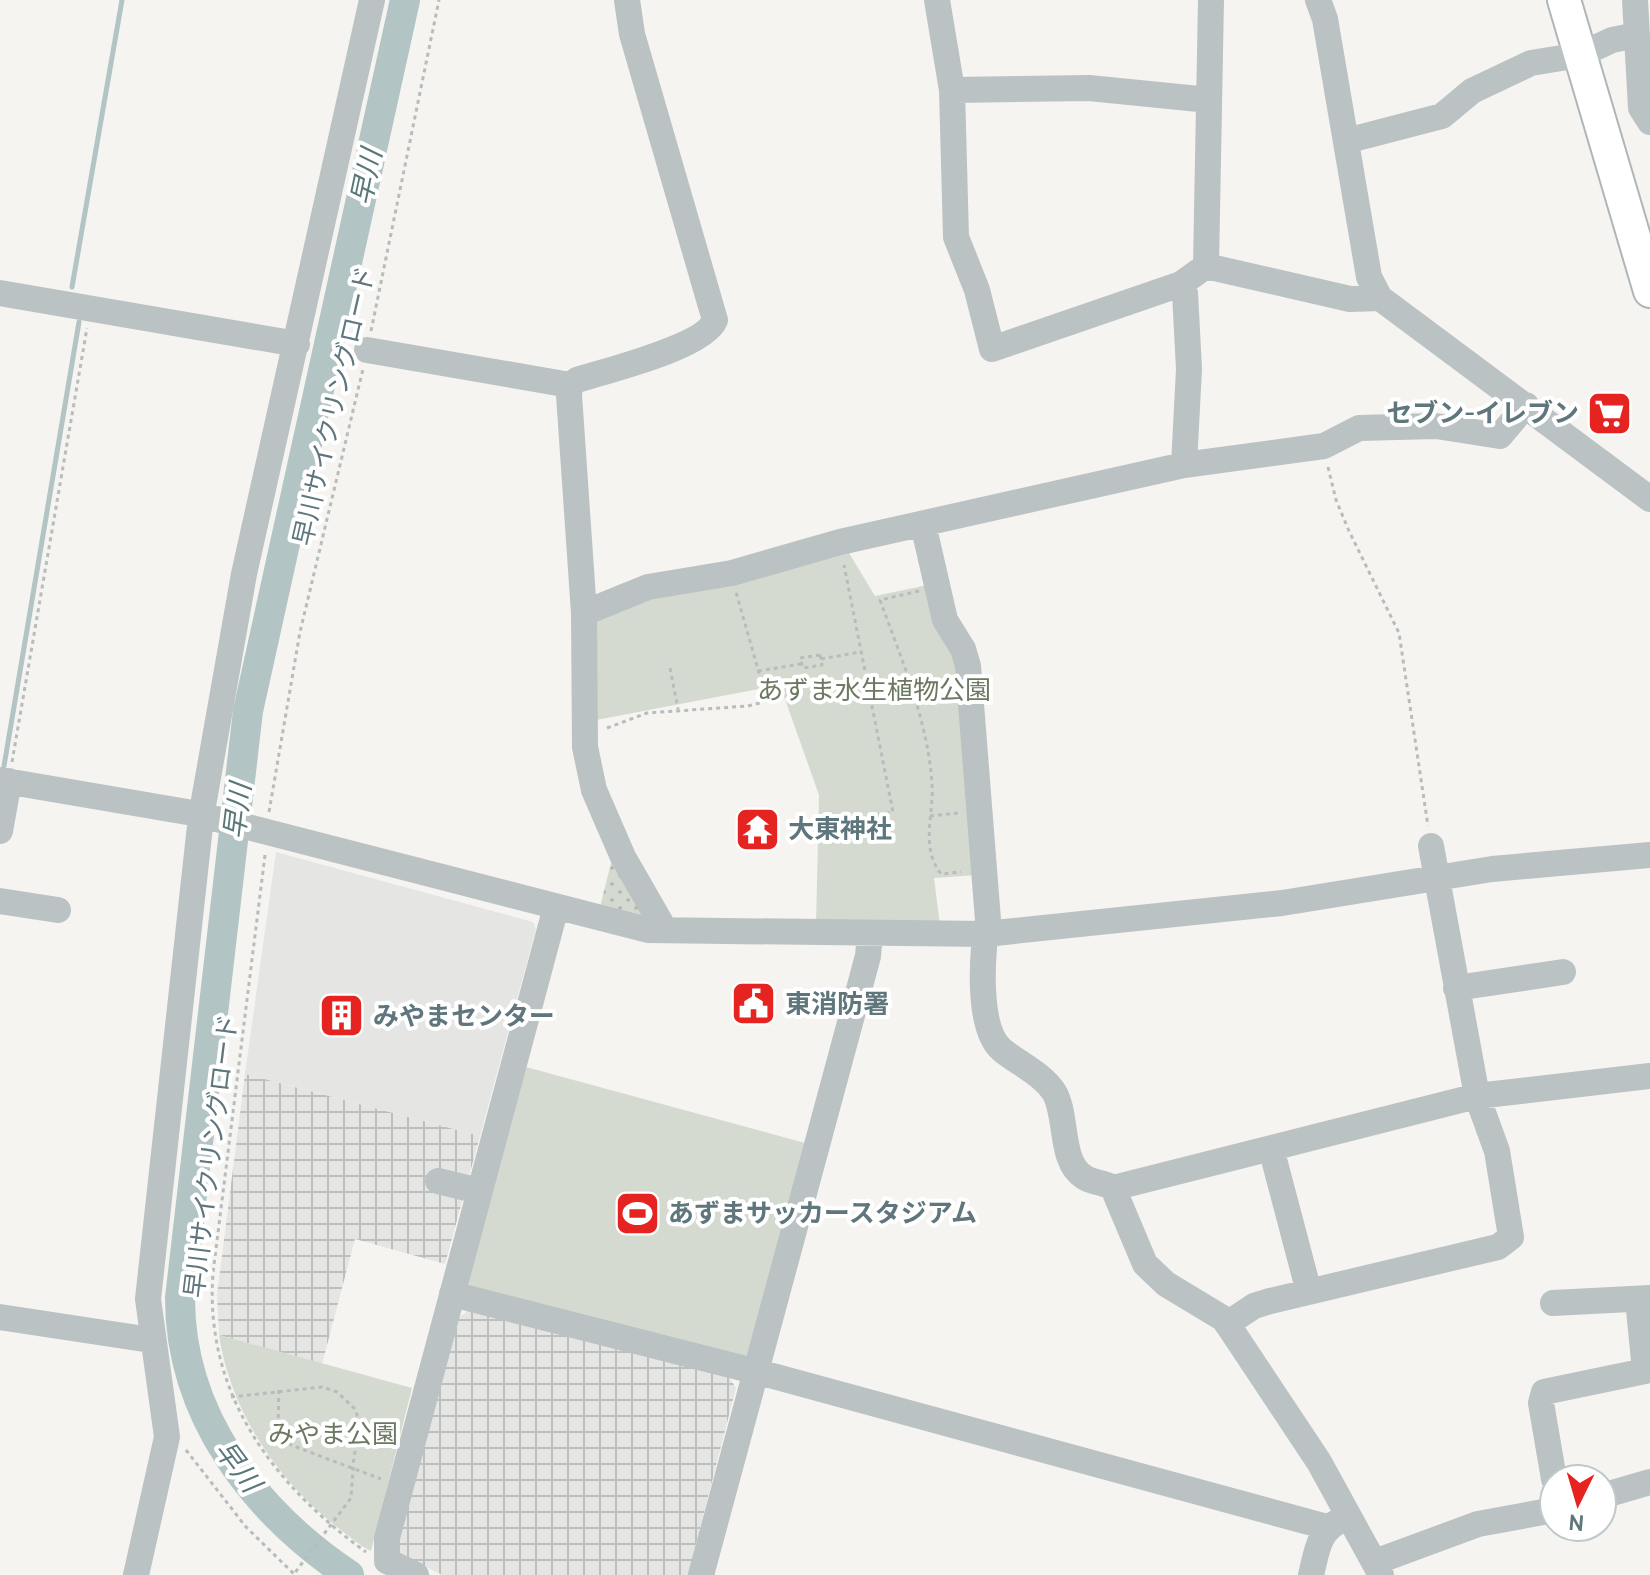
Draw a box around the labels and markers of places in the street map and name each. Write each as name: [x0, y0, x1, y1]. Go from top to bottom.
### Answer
supermarket icon: セブン-イレブン: [1586, 389, 1634, 437]
place label: セブン-イレブン: [1386, 397, 1579, 429]
temple icon: 大東神社: [733, 805, 781, 853]
place label: 大東神社: [788, 813, 892, 845]
public building icon: 東消防署: [730, 980, 778, 1028]
place label: 東消防署: [785, 988, 889, 1020]
building icon: みやまセンター: [318, 992, 366, 1040]
place label: みやまセンター: [373, 1000, 555, 1032]
sports icon: あずまサッカースタジアム: [613, 1189, 661, 1237]
place label: あずまサッカースタジアム: [668, 1197, 977, 1229]

